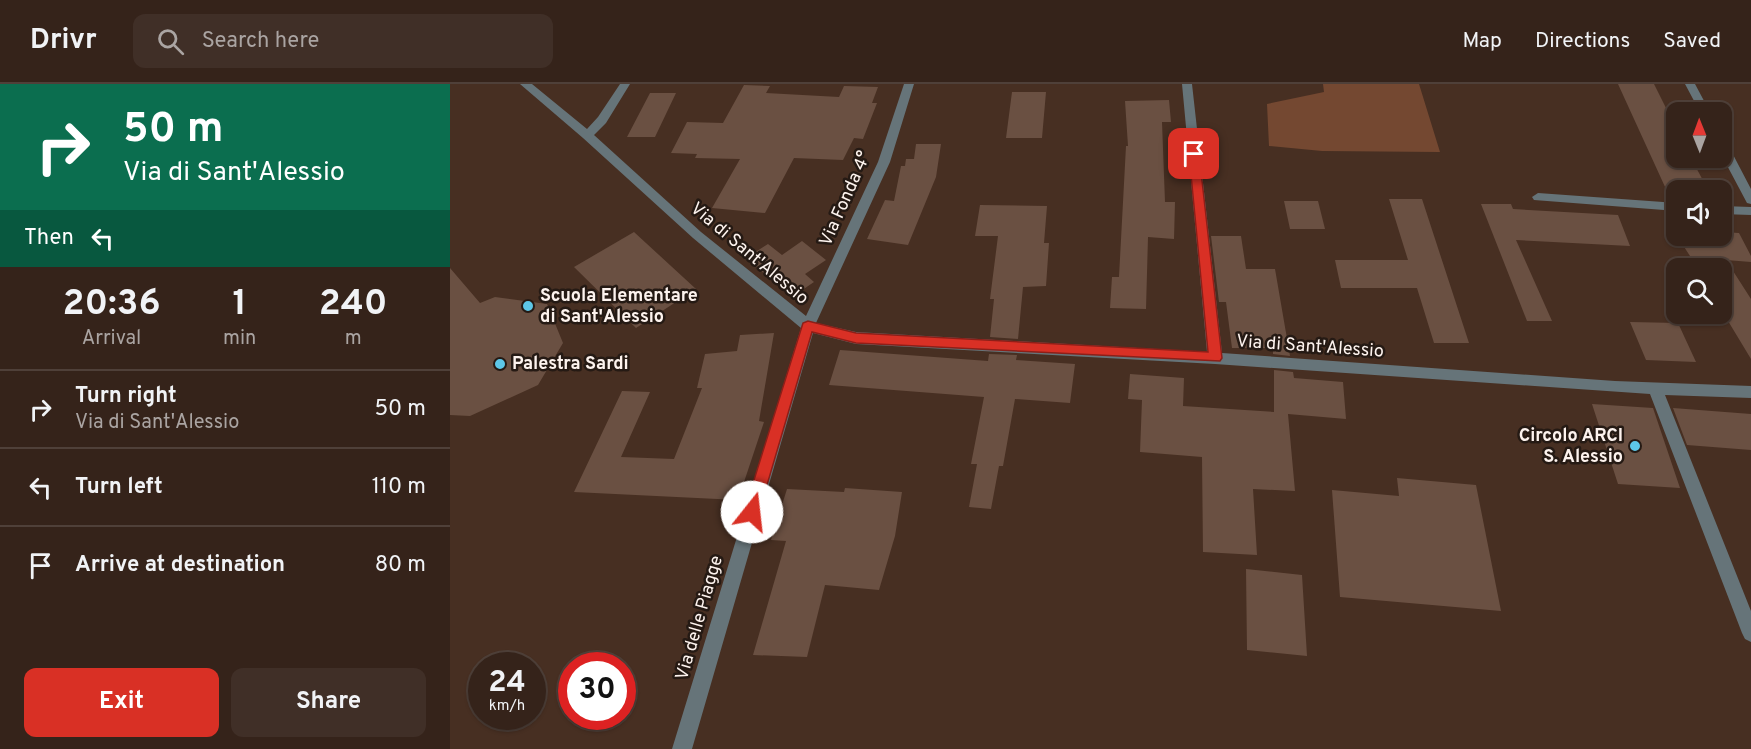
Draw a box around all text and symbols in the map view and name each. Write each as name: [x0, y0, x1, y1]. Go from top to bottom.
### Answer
search box: [133, 14, 553, 68]
text: Drivr: [30, 23, 97, 59]
icon: search: [154, 25, 187, 58]
text: Search here: [202, 28, 319, 55]
text: Map: [1462, 28, 1502, 55]
text: Directions: [1535, 28, 1630, 55]
text: Saved: [1663, 28, 1721, 55]
north arrow: [1666, 102, 1732, 168]
map controls: [1666, 102, 1732, 324]
text: 50 m: [123, 104, 224, 157]
icon: right: [24, 108, 102, 186]
pin: [1168, 128, 1219, 179]
icon: arrive: [1177, 137, 1210, 170]
street label: Via Fonda 4°: [815, 148, 877, 250]
text: Via di Sant'Alessio: [123, 156, 345, 190]
button: sound: [1666, 180, 1732, 246]
street label: Via di Sant'Alessio: [685, 198, 813, 310]
icon: left: [86, 222, 119, 255]
text: Then: [24, 225, 74, 252]
button: search: [1666, 258, 1732, 324]
text: 20:36: [62, 282, 161, 328]
text: 1: [232, 282, 247, 328]
text: 240: [319, 282, 388, 328]
place label: Scuola Elementare di Sant'Alessio: [540, 285, 698, 329]
marker: Scuola Elementare di Sant'Alessio: [521, 299, 535, 313]
text: Arrival: [82, 326, 141, 352]
text: min: [223, 326, 256, 352]
text: m: [345, 326, 362, 352]
street label: Via di Sant'Alessio: [1235, 330, 1385, 364]
place label: Palestra Sardi: [512, 353, 629, 376]
marker: Palestra Sardi: [493, 357, 507, 371]
text: Turn right: [75, 383, 177, 410]
icon: right: [24, 393, 57, 426]
text: 50 m: [374, 396, 426, 423]
text: Via di Sant'Alessio: [75, 410, 239, 436]
place label: Circolo ARCI S. Alessio: [1519, 425, 1623, 469]
marker: Circolo ARCI S. Alessio: [1628, 439, 1642, 453]
icon: left: [24, 471, 57, 504]
text: Turn left: [75, 474, 163, 501]
text: 110 m: [372, 474, 426, 501]
position arrow: [720, 480, 784, 544]
icon: arrive: [24, 549, 57, 582]
text: Arrive at destination: [75, 552, 285, 579]
text: 80 m: [375, 552, 426, 579]
street label: Via delle Piagge: [671, 553, 729, 683]
speed limit sign: 30: [558, 652, 636, 730]
text: 24: [488, 665, 526, 702]
button: Exit: [24, 668, 219, 737]
button: Share: [231, 668, 426, 737]
text: km/h: [489, 697, 525, 716]

